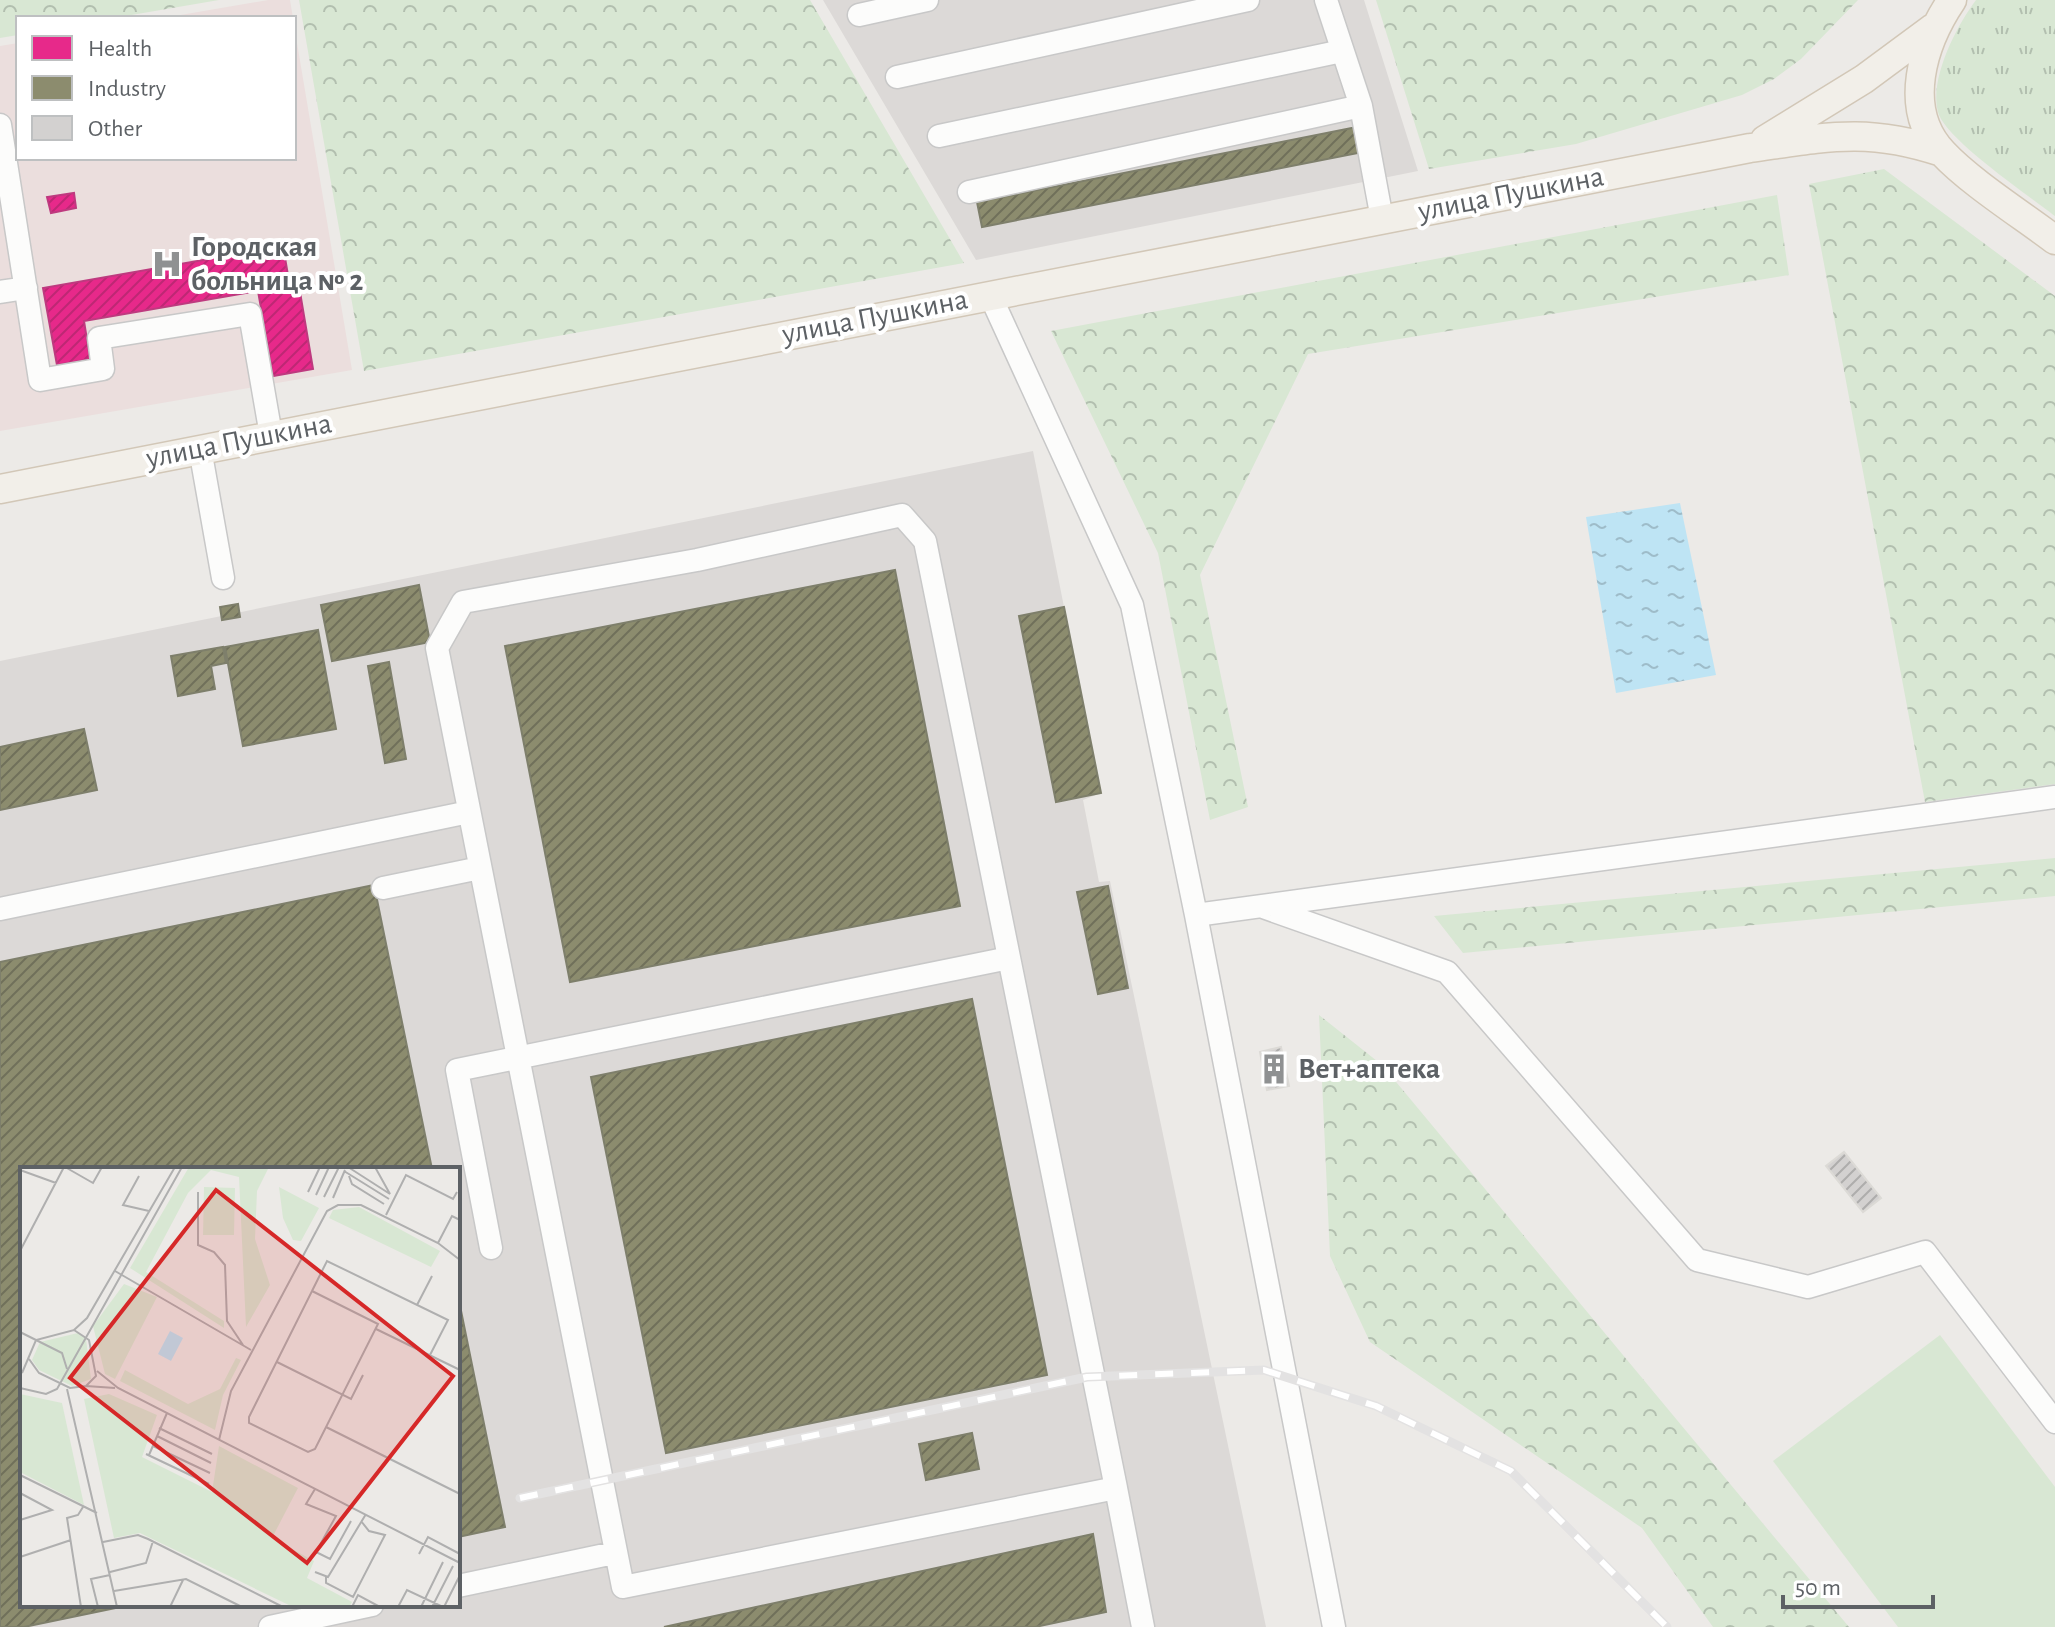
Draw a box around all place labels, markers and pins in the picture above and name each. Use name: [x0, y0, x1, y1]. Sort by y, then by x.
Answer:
place label: Городская больница № 2: [191, 232, 363, 296]
hospital icon: Городская больница № 2: [150, 247, 184, 281]
building icon: Вет+аптека: [1257, 1052, 1291, 1086]
place label: Вет+аптека: [1298, 1054, 1440, 1084]

